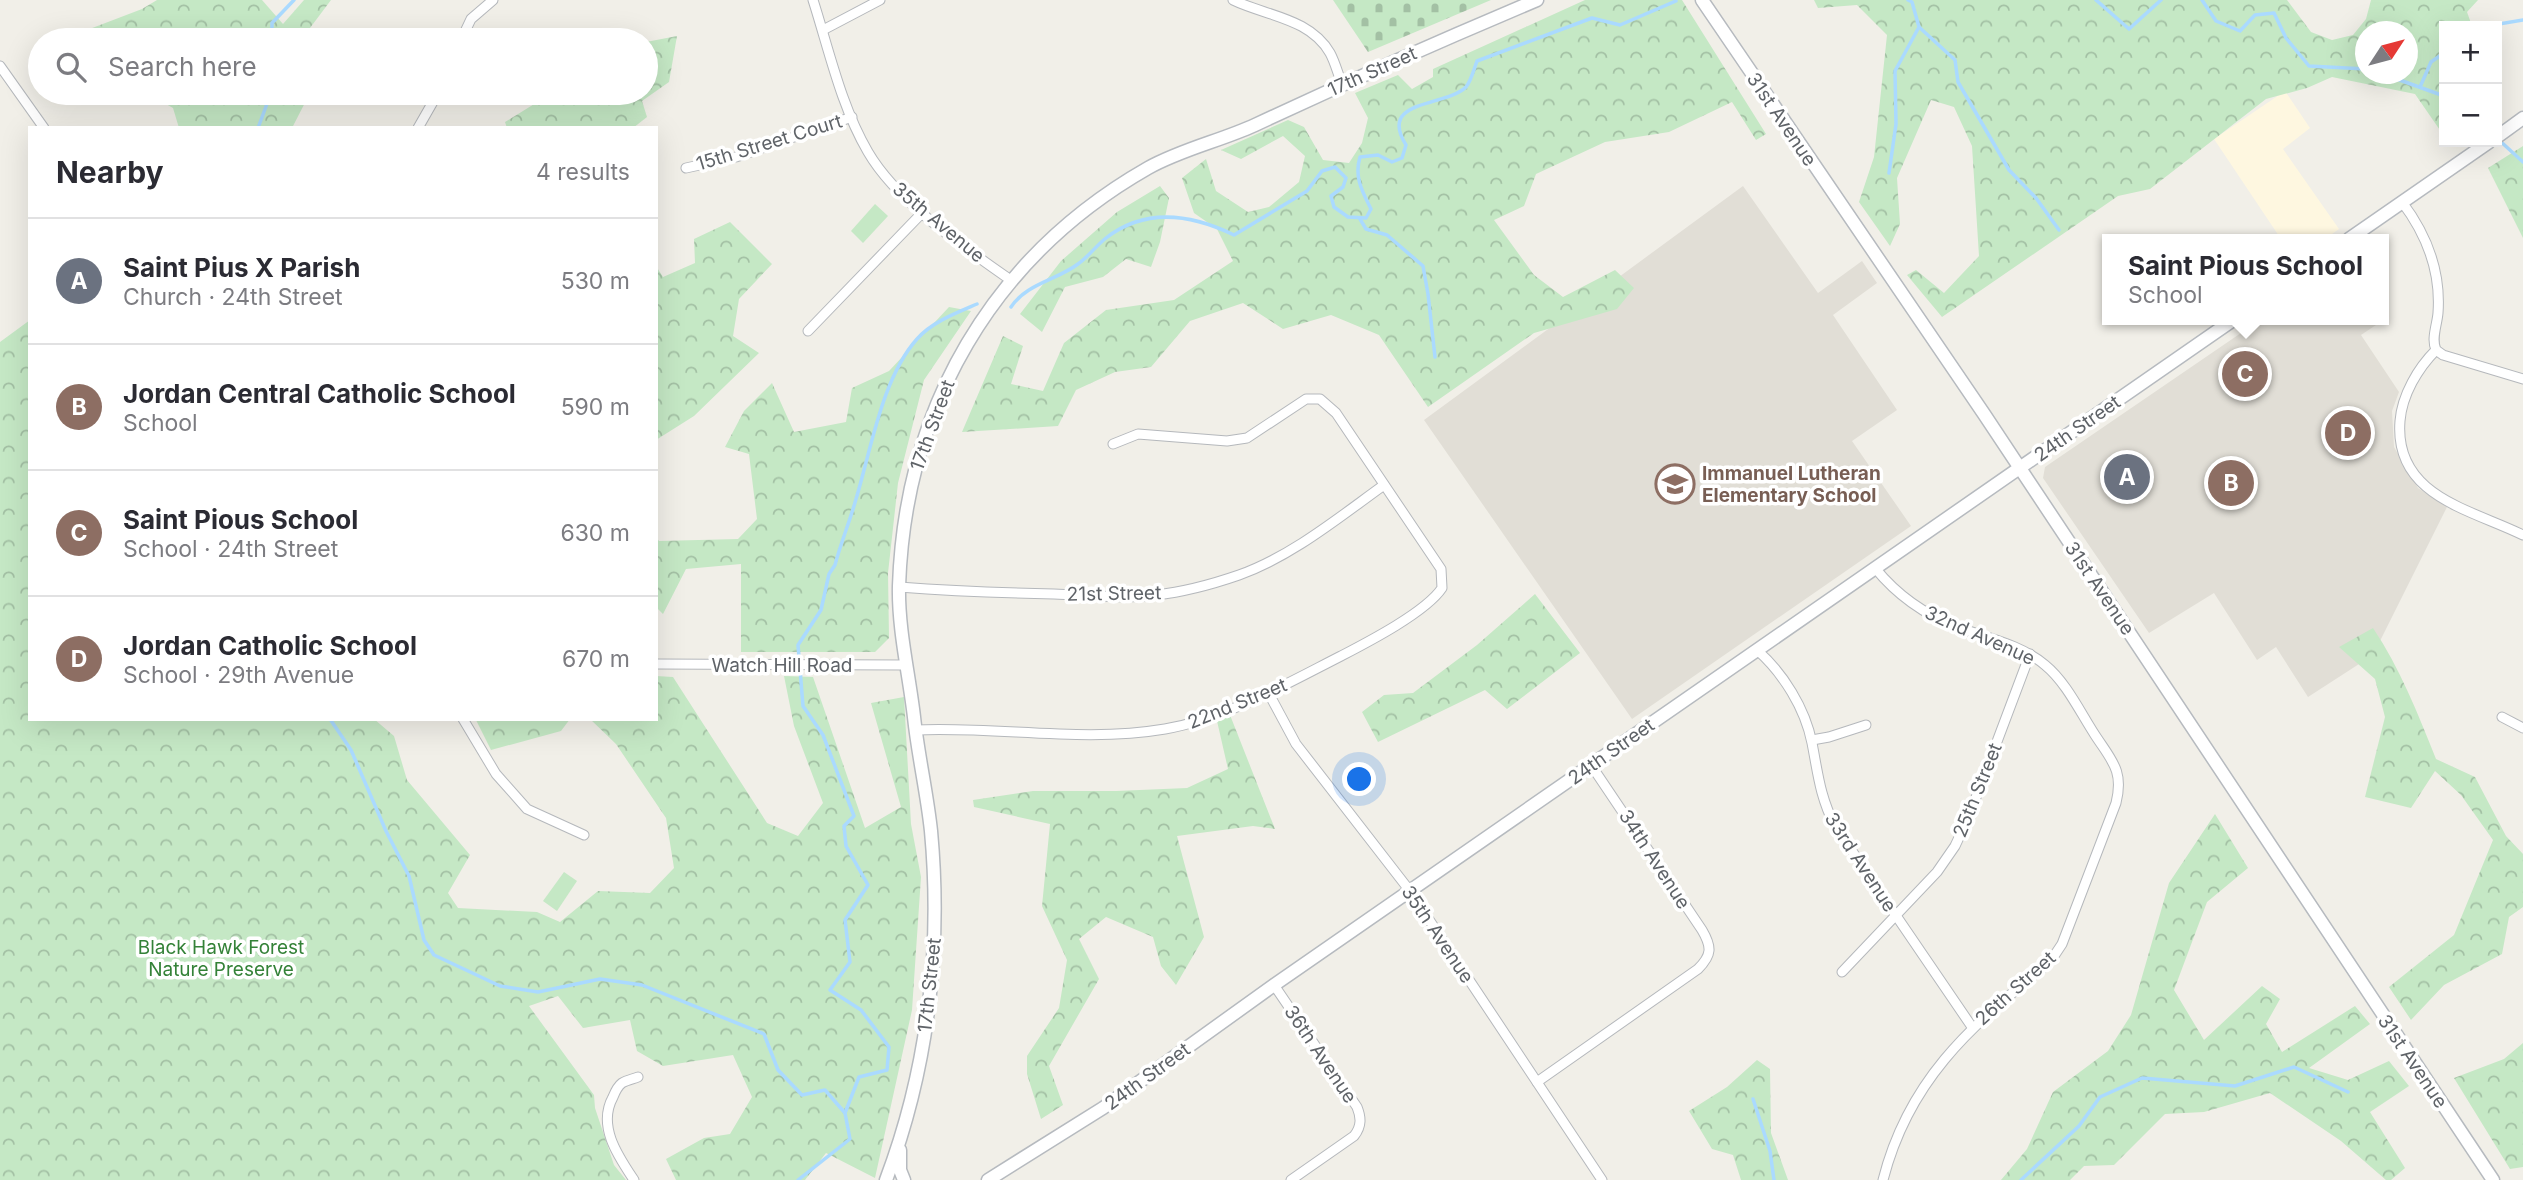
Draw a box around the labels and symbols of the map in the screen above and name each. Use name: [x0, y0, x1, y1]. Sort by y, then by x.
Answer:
north arrow: [2355, 21, 2418, 84]
street label: 17th Street: [1324, 42, 1420, 101]
street label: 31st Avenue: [1742, 68, 1821, 170]
street label: 15th Street Court: [693, 109, 845, 176]
street label: 35th Avenue: [888, 177, 989, 267]
pin: C: [2222, 348, 2268, 400]
street label: 17th Street: [905, 377, 960, 474]
street label: 24th Street: [2030, 390, 2125, 467]
pin: D: [2325, 407, 2371, 459]
pin: A: [2104, 451, 2150, 503]
pin: B: [2208, 457, 2254, 509]
place label: Immanuel Lutheran Elementary School: [1702, 462, 1881, 507]
school or university icon: Immanuel Lutheran Elementary School: [1654, 463, 1696, 505]
street label: 31st Avenue: [2060, 537, 2139, 639]
street label: 21st Street: [1067, 581, 1161, 606]
street label: 32nd Avenue: [1921, 601, 2039, 670]
street label: Watch Hill Road: [712, 654, 853, 677]
street label: 22nd Street: [1184, 673, 1290, 734]
street label: 24th Street: [1564, 713, 1659, 790]
street label: 25th Street: [1948, 740, 2007, 841]
your location: [1342, 762, 1376, 796]
street label: 34th Avenue: [1614, 805, 1695, 913]
street label: 33rd Avenue: [1820, 808, 1901, 916]
street label: 35th Avenue: [1397, 881, 1479, 987]
park label: Black Hawk Forest Nature Preserve: [138, 936, 304, 981]
street label: 17th Street: [913, 937, 946, 1033]
street label: 26th Street: [1971, 946, 2060, 1030]
street label: 36th Avenue: [1279, 1001, 1362, 1108]
street label: 31st Avenue: [2373, 1010, 2452, 1112]
street label: 24th Street: [1100, 1038, 1194, 1115]

